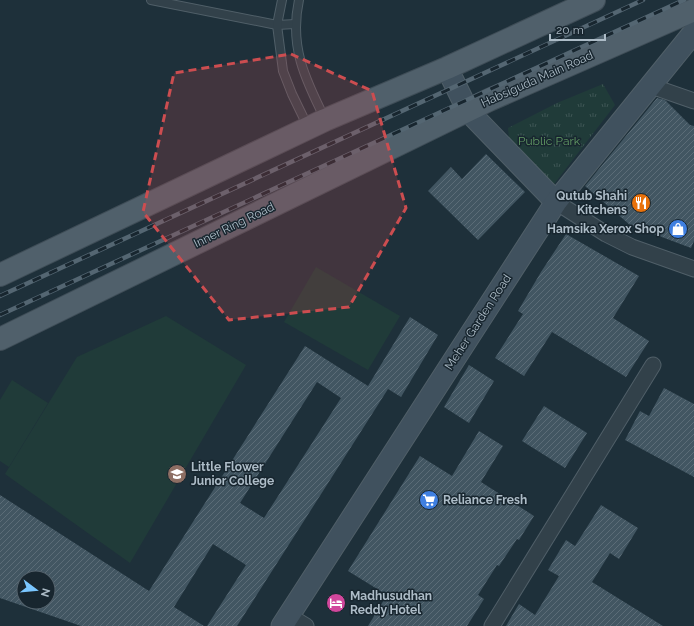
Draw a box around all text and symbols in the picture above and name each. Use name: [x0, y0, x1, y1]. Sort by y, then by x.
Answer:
scale bar: [550, 16, 605, 42]
text: 20 m: [556, 23, 584, 37]
street label: Habsiguda Main Road: [479, 48, 595, 110]
park label: Public Park: [518, 134, 581, 148]
place label: Qutub Shahi Kitchens: [556, 189, 627, 217]
restaurant icon: Qutub Shahi Kitchens: [630, 192, 652, 214]
street label: Inner Ring Road: [192, 199, 276, 251]
shop icon: Hamsika Xerox Shop: [667, 218, 689, 240]
place label: Hamsika Xerox Shop: [547, 222, 664, 236]
street label: Meher Garden Road: [442, 272, 514, 372]
place label: Little Flower Junior College: [191, 460, 274, 488]
school or university icon: Little Flower Junior College: [166, 463, 188, 485]
supermarket icon: Reliance Fresh: [418, 489, 440, 511]
place label: Reliance Fresh: [443, 493, 527, 507]
north arrow: [16, 570, 56, 610]
text: N: [38, 587, 53, 598]
place label: Madhusudhan Reddy Hotel: [350, 589, 432, 617]
hotel icon: Madhusudhan Reddy Hotel: [325, 592, 347, 614]

